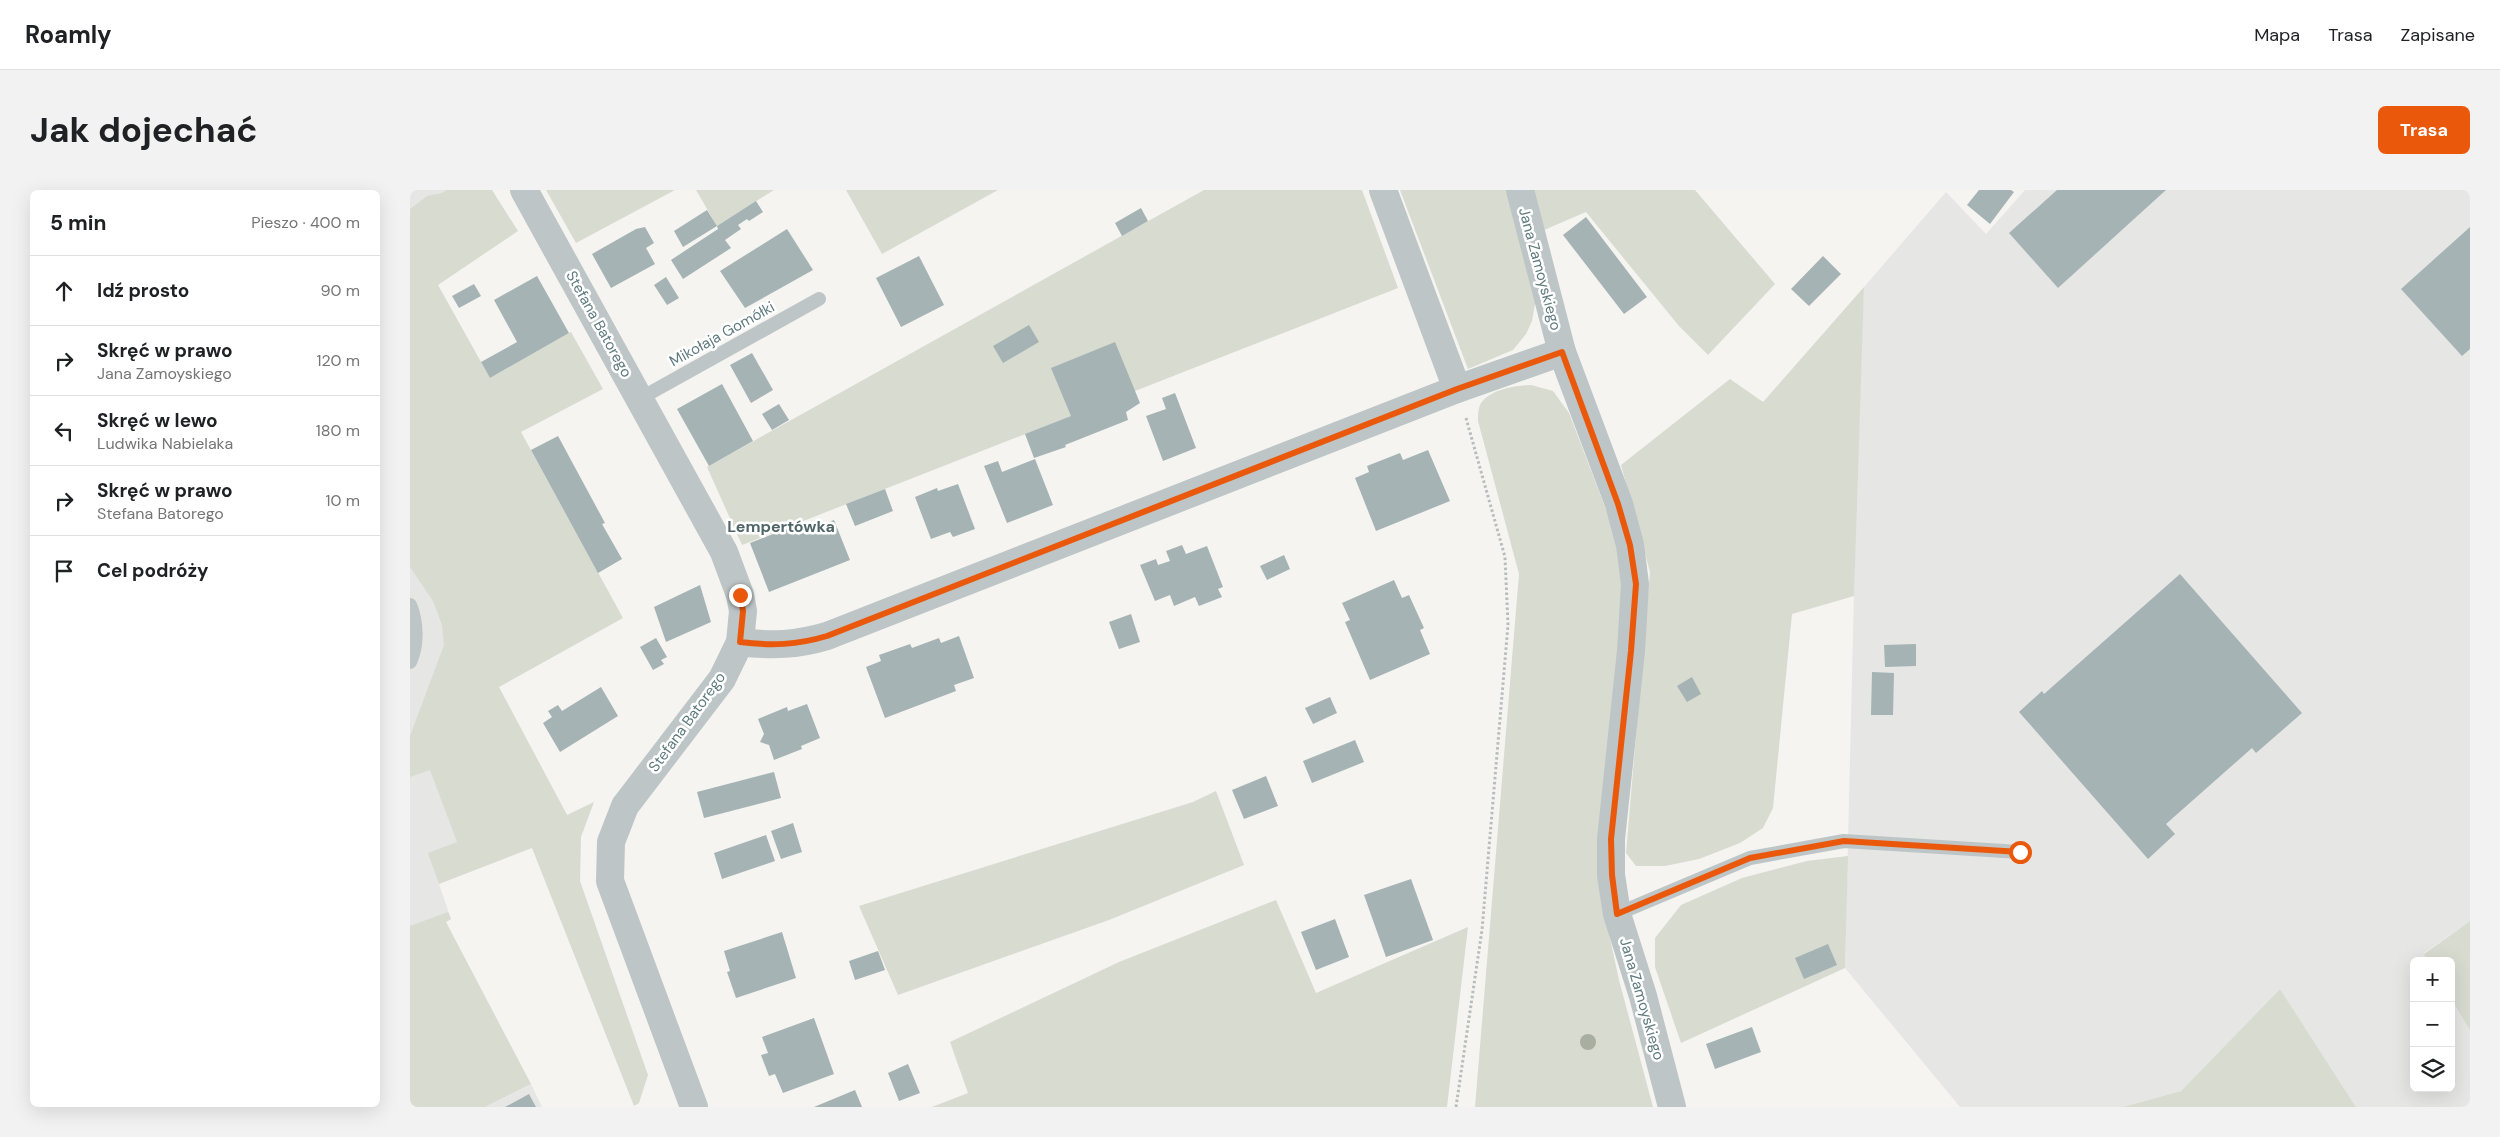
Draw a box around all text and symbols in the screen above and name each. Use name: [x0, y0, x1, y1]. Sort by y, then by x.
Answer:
text: Roamly: [25, 19, 112, 50]
text: Mapa: [2254, 23, 2300, 47]
text: Trasa: [2328, 23, 2372, 47]
text: Zapisane: [2400, 23, 2475, 47]
button: Trasa: [2378, 106, 2470, 154]
text: Jak dojechać: [30, 107, 257, 153]
street label: Jana Zamoyskiego: [1514, 205, 1566, 333]
text: 5 min: [50, 209, 106, 237]
text: Pieszo · 400 m: [251, 212, 360, 233]
street label: Stefana Batorego: [561, 267, 637, 381]
icon: ahead: [50, 277, 78, 305]
text: Idź prosto: [97, 278, 189, 303]
text: 90 m: [320, 280, 360, 301]
street label: Mikołaja Gomółki: [666, 297, 778, 371]
text: Skręć w prawo: [97, 338, 233, 363]
icon: right: [50, 347, 78, 375]
text: 120 m: [316, 350, 360, 371]
text: Jana Zamoyskiego: [97, 363, 232, 384]
text: Skręć w lewo: [97, 408, 218, 433]
icon: left: [50, 417, 78, 445]
text: 180 m: [316, 420, 360, 441]
text: Ludwika Nabielaka: [97, 433, 233, 454]
text: Skręć w prawo: [97, 478, 233, 503]
icon: right: [50, 487, 78, 515]
text: 10 m: [326, 490, 360, 511]
text: Stefana Batorego: [97, 503, 224, 524]
district label: Lempertówka: [727, 516, 835, 537]
icon: arrive: [50, 557, 78, 585]
text: Cel podróży: [97, 558, 208, 583]
route end: [729, 584, 752, 607]
street label: Stefana Batorego: [644, 668, 730, 776]
route start: [2009, 841, 2032, 864]
street label: Jana Zamoyskiego: [1615, 935, 1669, 1063]
map controls: [2410, 957, 2455, 1092]
button: +: [2410, 957, 2455, 1002]
button: −: [2410, 1002, 2455, 1047]
button: layers: [2410, 1047, 2455, 1092]

